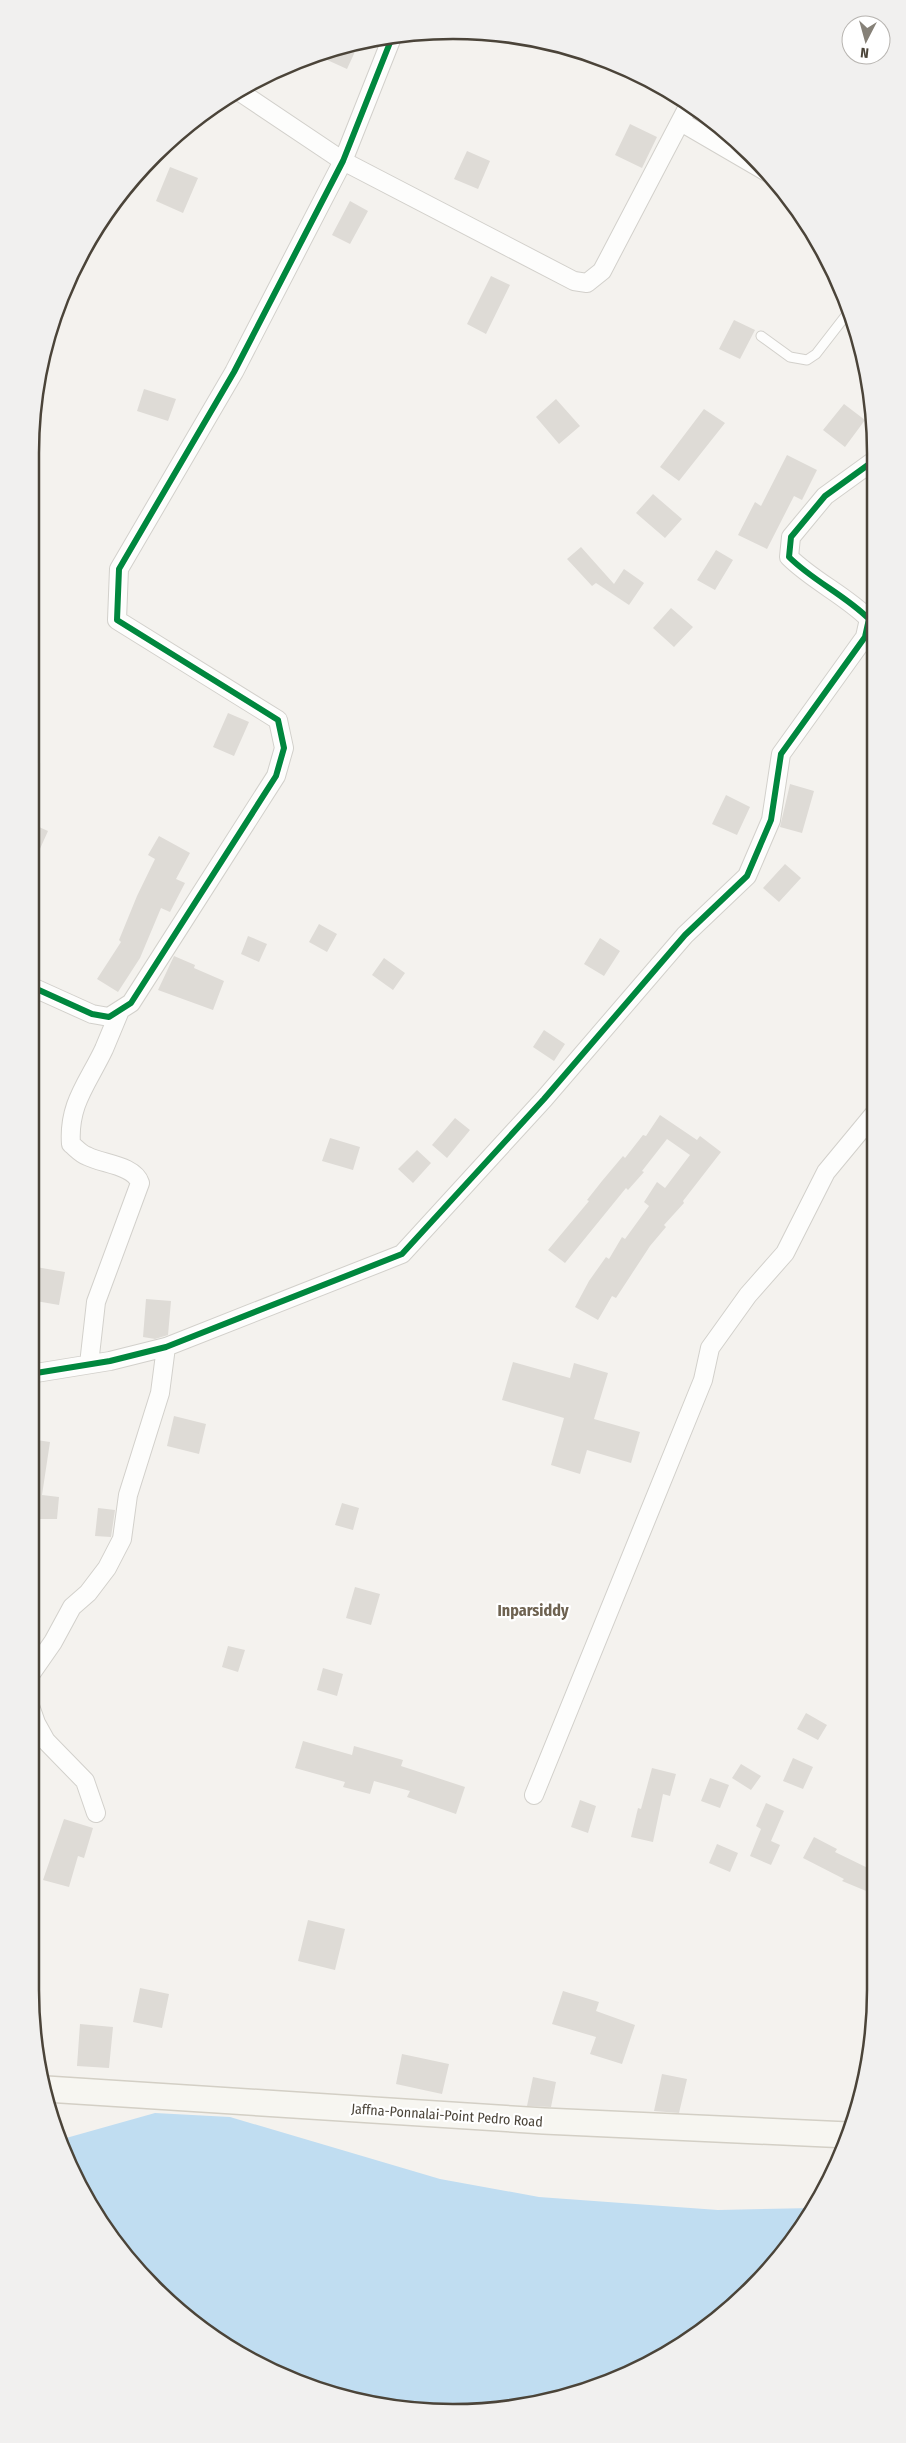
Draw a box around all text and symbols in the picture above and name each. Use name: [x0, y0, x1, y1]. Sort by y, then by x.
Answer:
north arrow: [841, 15, 891, 65]
text: N: [860, 44, 870, 61]
district label: Inparsiddy: [497, 1601, 569, 1620]
street label: Jaffna-Ponnalai-Point Pedro Road: [351, 2100, 543, 2131]

